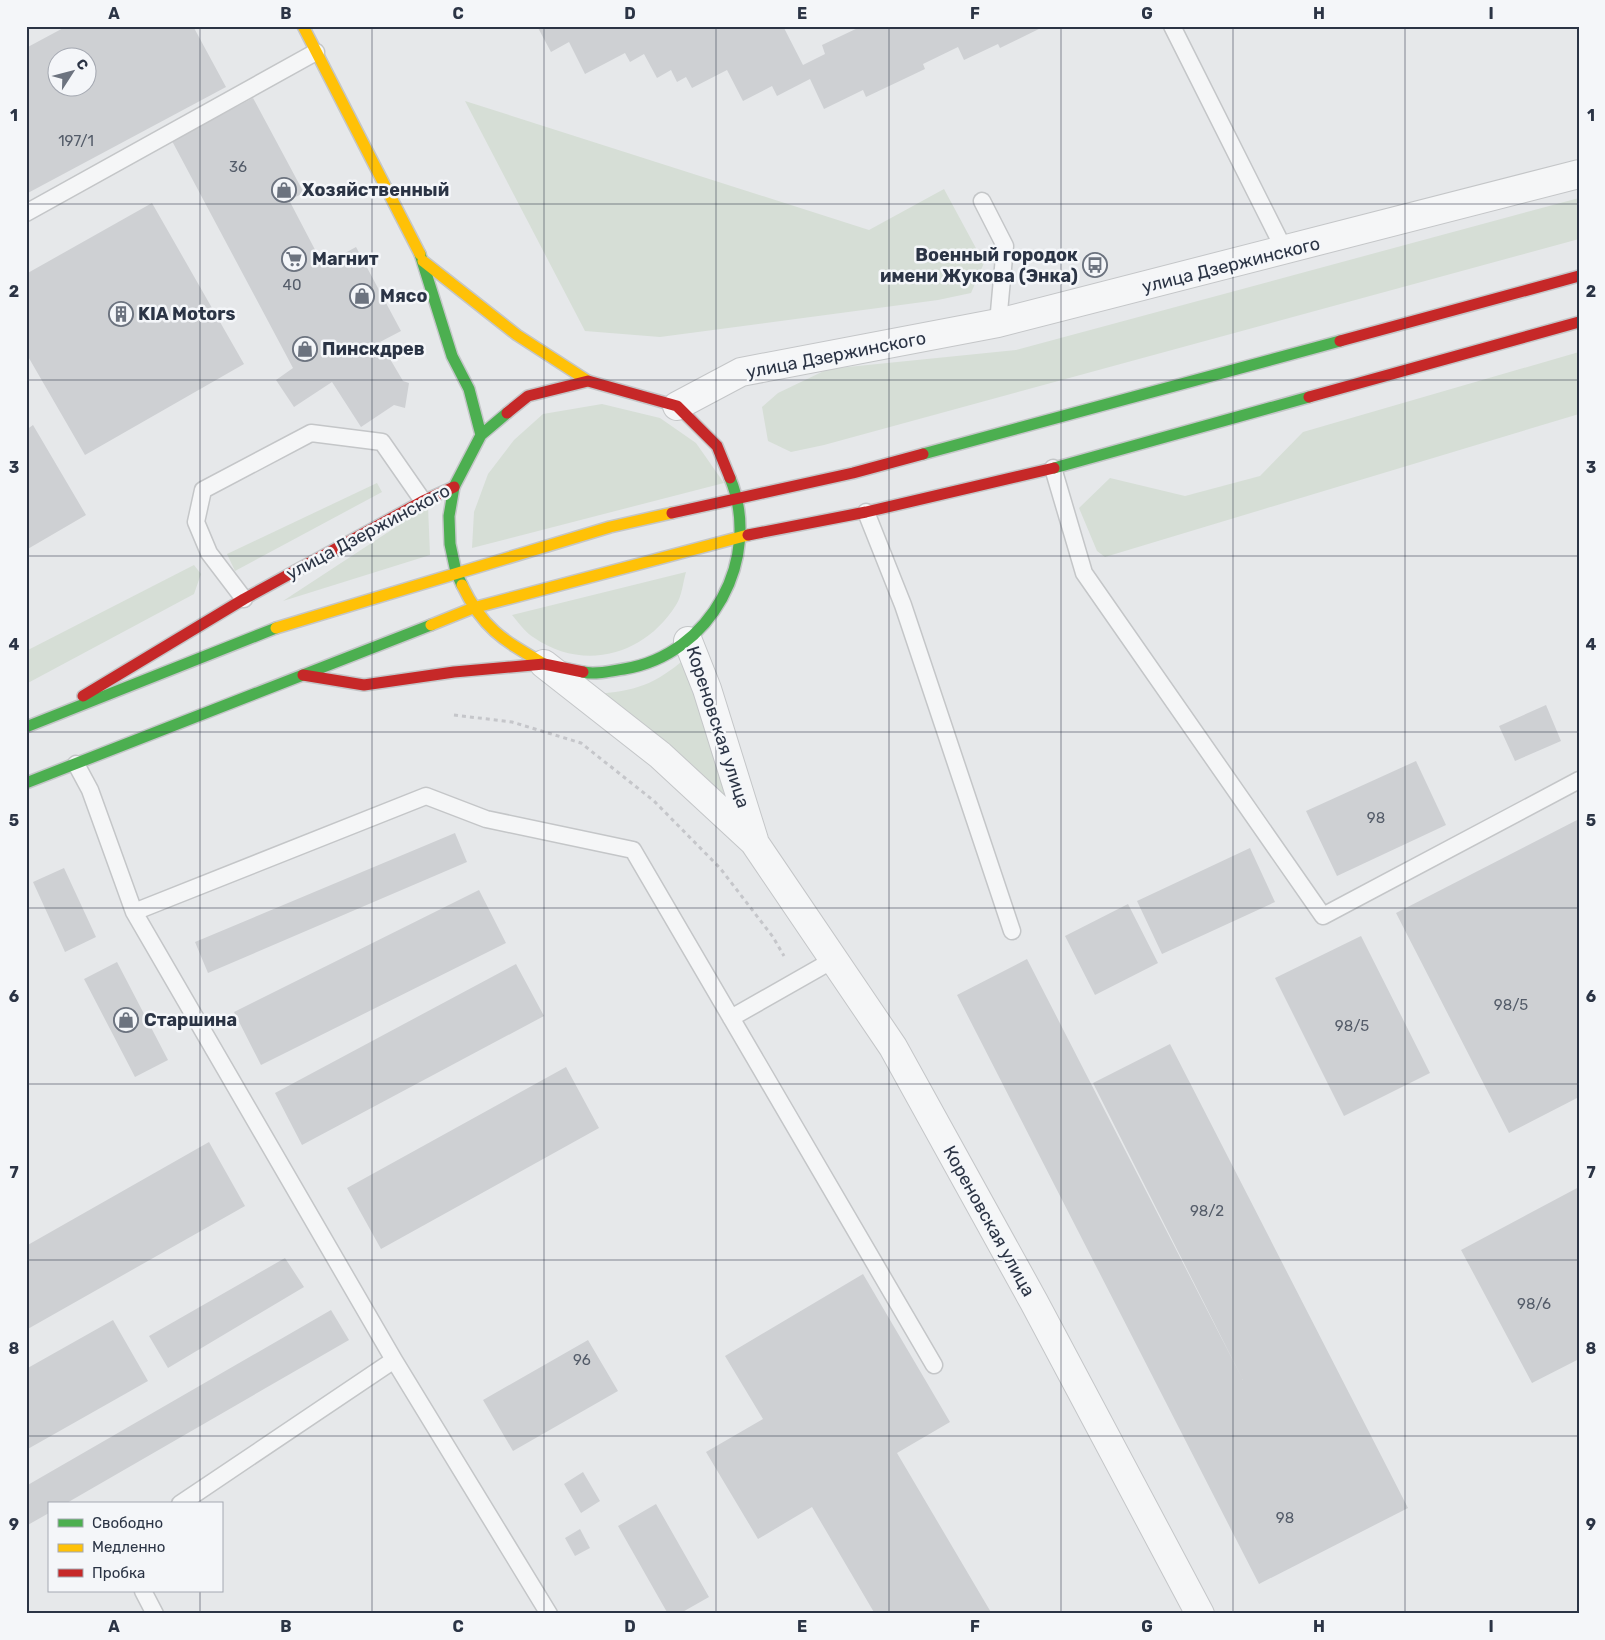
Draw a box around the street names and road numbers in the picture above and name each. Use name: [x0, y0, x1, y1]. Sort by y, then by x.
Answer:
street label: улица Дзержинского: [1140, 232, 1322, 298]
street label: улица Дзержинского: [744, 327, 928, 383]
street label: улица Дзержинского: [282, 479, 454, 585]
street label: Кореновская улица: [681, 643, 755, 811]
street label: Кореновская улица: [938, 1142, 1040, 1300]

